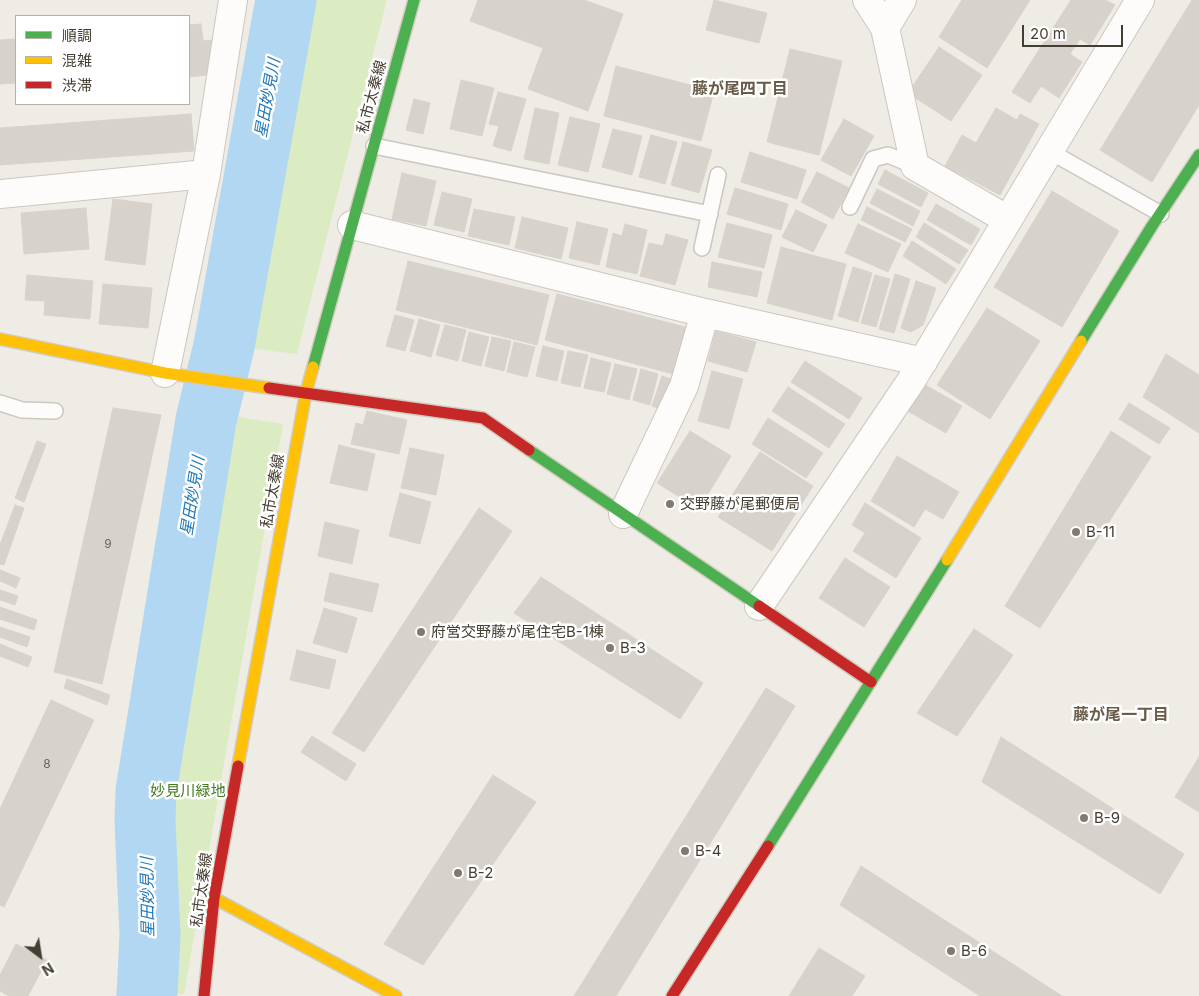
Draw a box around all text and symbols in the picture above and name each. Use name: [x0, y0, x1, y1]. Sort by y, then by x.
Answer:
legend: [15, 15, 190, 105]
scale bar: [1024, 15, 1125, 47]
text: 20 m: [1030, 24, 1066, 43]
text: 順調: [62, 26, 92, 45]
text: 混雑: [62, 51, 92, 70]
water label: 星田妙見川: [252, 57, 284, 139]
street label: 私市太秦線: [354, 58, 390, 136]
text: 渋滞: [62, 76, 92, 95]
district label: 藤が尾四丁目: [692, 79, 788, 99]
street label: 私市太秦線: [258, 453, 288, 529]
water label: 星田妙見川: [177, 455, 209, 537]
place label: 交野藤が尾郵便局: [680, 495, 800, 513]
marker: 交野藤が尾郵便局: [664, 498, 676, 510]
place label: B-11: [1086, 523, 1115, 541]
marker: B-11: [1070, 526, 1082, 538]
house number: 9: [104, 537, 112, 551]
place label: 府営交野藤が尾住宅B-1棟: [431, 623, 604, 641]
marker: 府営交野藤が尾住宅B-1棟: [415, 626, 427, 638]
place label: B-3: [620, 639, 646, 657]
marker: B-3: [604, 642, 616, 654]
district label: 藤が尾一丁目: [1073, 705, 1169, 725]
house number: 8: [43, 757, 51, 771]
park label: 妙見川緑地: [151, 782, 225, 800]
place label: B-9: [1094, 809, 1120, 827]
marker: B-9: [1078, 812, 1090, 824]
place label: B-4: [695, 842, 721, 860]
marker: B-4: [679, 845, 691, 857]
street label: 私市太秦線: [188, 852, 216, 928]
water label: 星田妙見川: [138, 857, 158, 937]
place label: B-2: [468, 864, 493, 882]
marker: B-2: [452, 867, 464, 879]
north arrow: [15, 931, 65, 981]
place label: B-6: [961, 942, 987, 960]
marker: B-6: [945, 945, 957, 957]
text: N: [39, 959, 57, 979]

